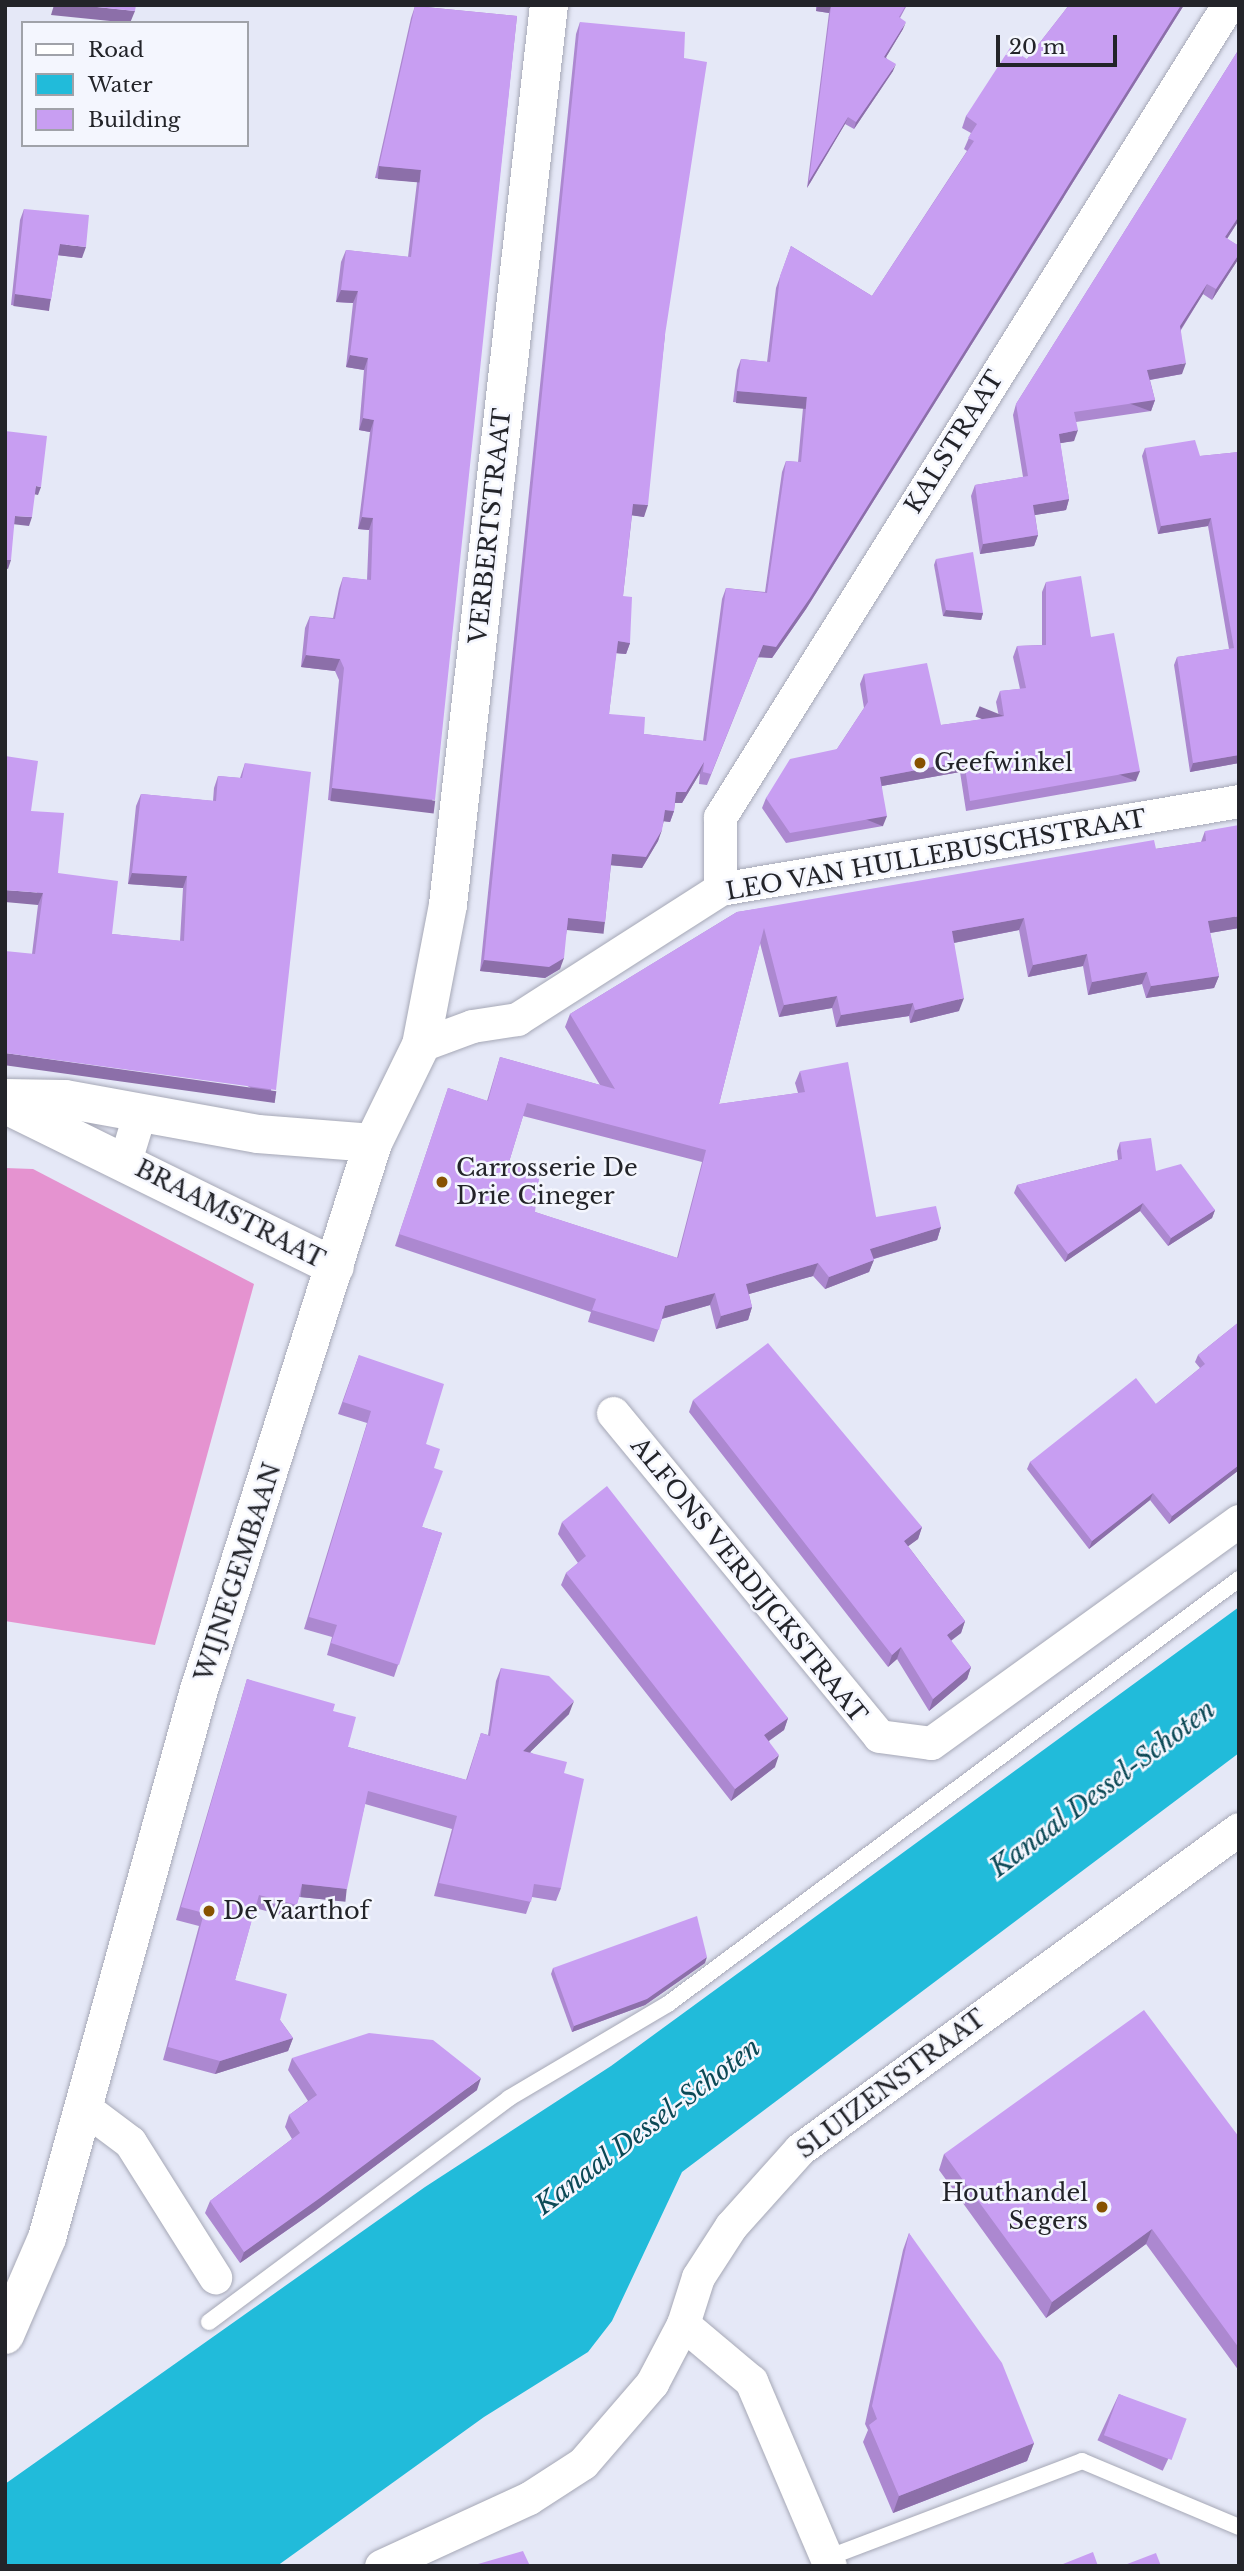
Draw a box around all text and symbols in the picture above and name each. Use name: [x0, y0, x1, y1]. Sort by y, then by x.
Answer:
legend: [21, 21, 248, 147]
scale bar: [999, 21, 1120, 65]
text: 20 m: [1009, 34, 1066, 60]
text: Road: [88, 37, 144, 63]
text: Water: [88, 72, 152, 98]
text: Building: [88, 107, 180, 133]
street label: KALSTRAAT: [899, 365, 1009, 519]
street label: VERBERTSTRAAT: [463, 407, 517, 645]
place label: Geefwinkel: [934, 749, 1073, 777]
marker: Geefwinkel: [912, 755, 928, 771]
street label: LEO VAN HULLEBUSCHSTRAAT: [723, 804, 1149, 906]
street label: BRAAMSTRAAT: [131, 1154, 329, 1274]
place label: Carrosserie De Drie Cineger: [456, 1154, 638, 1210]
marker: Carrosserie De Drie Cineger: [434, 1174, 450, 1190]
street label: ALFONS VERDIJCKSTRAAT: [625, 1431, 873, 1729]
street label: WIJNEGEMBAAN: [189, 1459, 287, 1685]
water label: Kanaal Dessel-Schoten: [984, 1694, 1222, 1884]
place label: De Vaarthof: [223, 1897, 371, 1925]
marker: De Vaarthof: [201, 1903, 217, 1919]
street label: SLUIZENSTRAAT: [791, 2004, 991, 2164]
water label: Kanaal Dessel-Schoten: [529, 2032, 767, 2222]
place label: Houthandel Segers: [942, 2179, 1088, 2235]
marker: Houthandel Segers: [1094, 2199, 1110, 2215]

